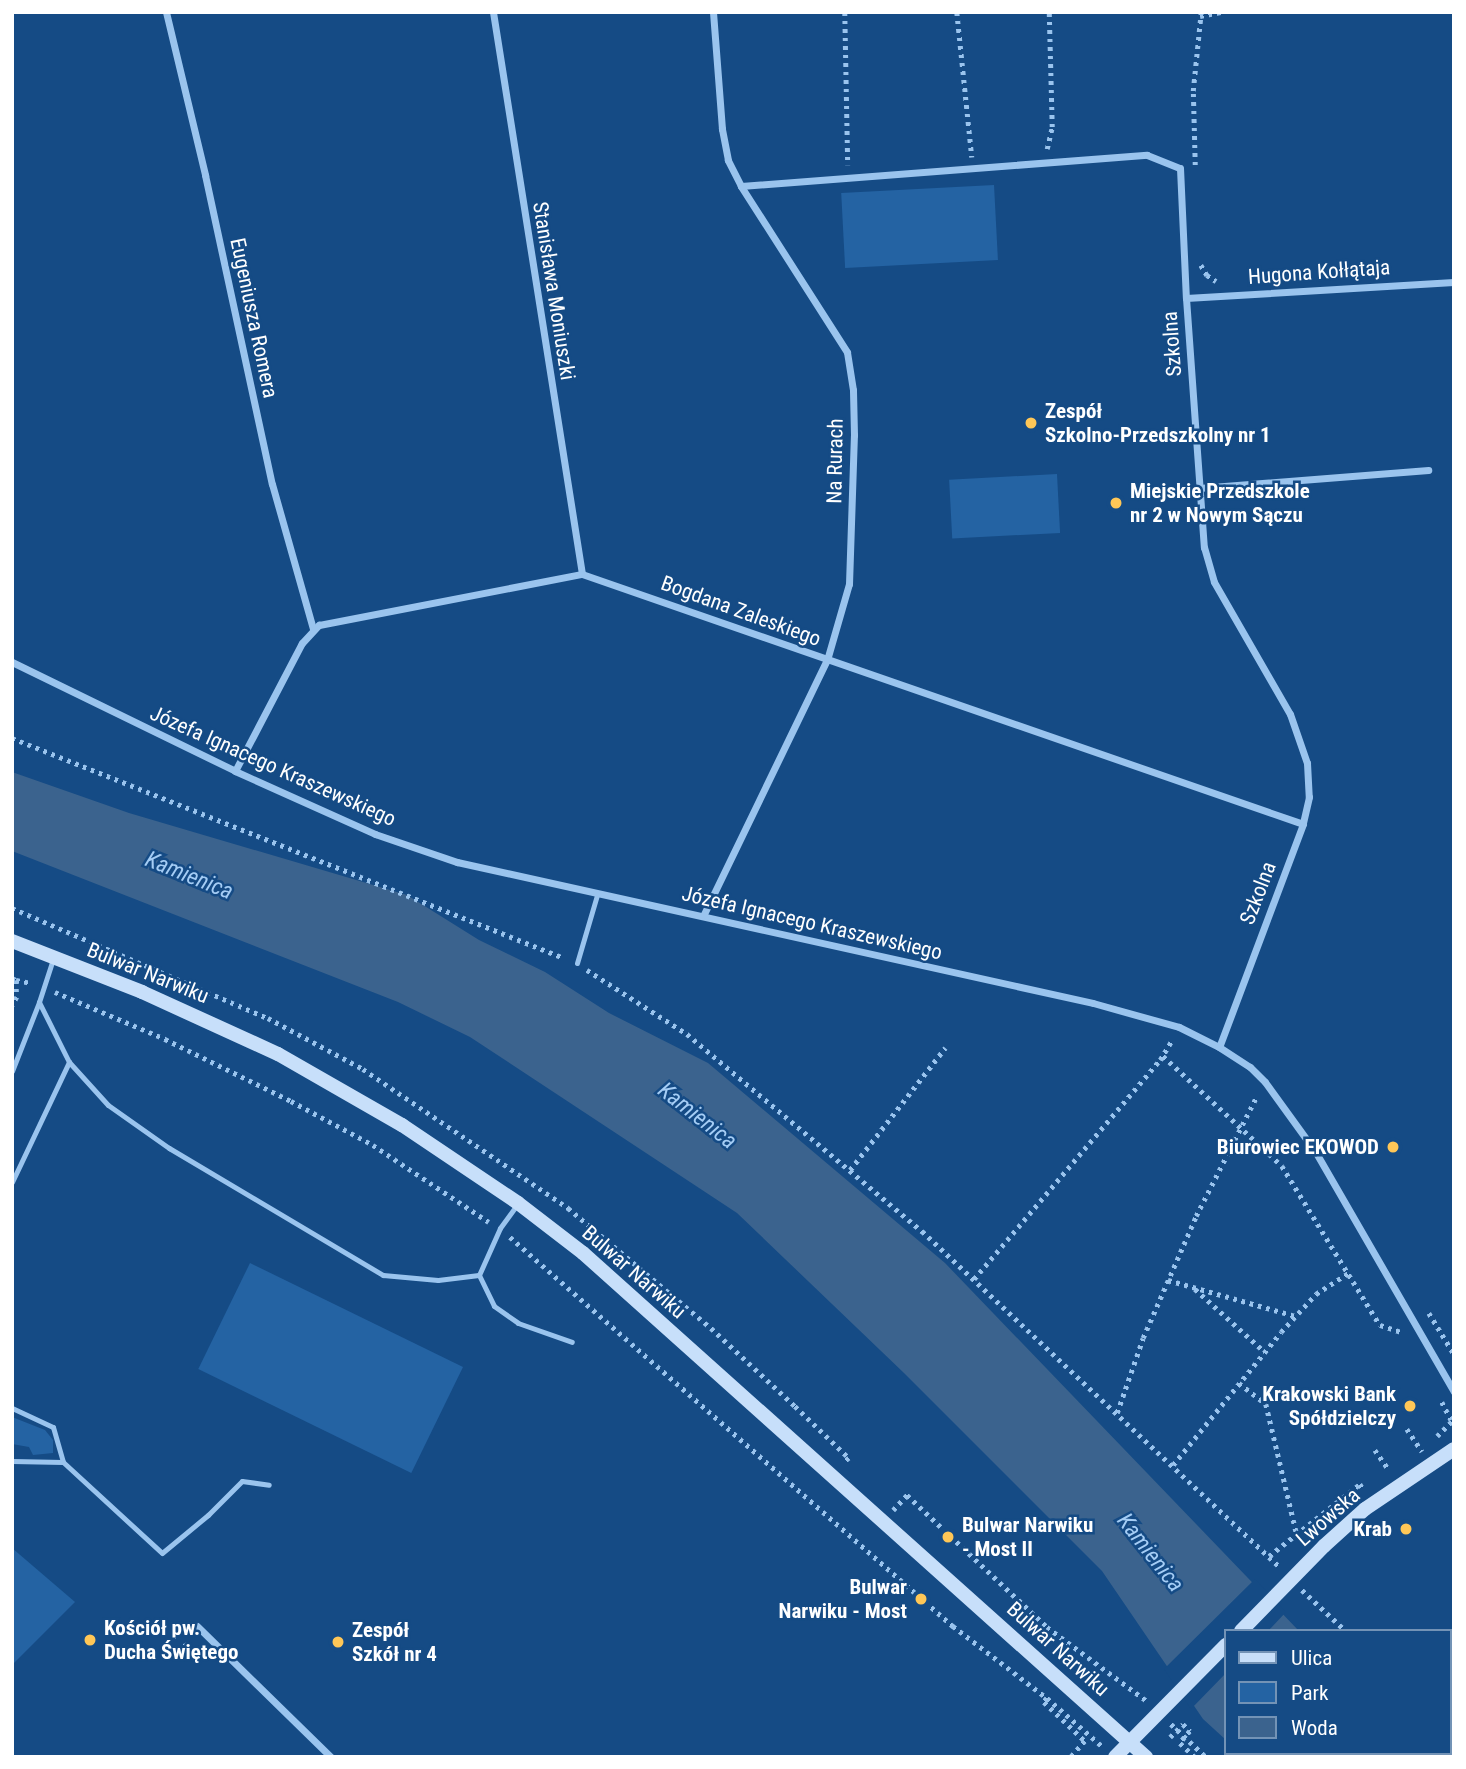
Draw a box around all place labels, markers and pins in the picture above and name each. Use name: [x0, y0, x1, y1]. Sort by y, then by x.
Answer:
place label: Zespół Szkolno-Przedszkolny nr 1: [1045, 398, 1271, 448]
marker: Zespół Szkolno-Przedszkolny nr 1: [1023, 415, 1039, 431]
place label: Miejskie Przedszkole nr 2 w Nowym Sączu: [1130, 478, 1310, 528]
marker: Miejskie Przedszkole nr 2 w Nowym Sączu: [1108, 495, 1124, 511]
place label: Biurowiec EKOWOD: [1217, 1134, 1379, 1160]
marker: Biurowiec EKOWOD: [1385, 1139, 1401, 1155]
place label: Krakowski Bank Spółdzielczy: [1262, 1381, 1396, 1431]
marker: Krakowski Bank Spółdzielczy: [1402, 1398, 1418, 1414]
place label: Bulwar Narwiku - Most II: [962, 1512, 1093, 1562]
place label: Krab: [1353, 1516, 1392, 1542]
marker: Krab: [1398, 1521, 1414, 1537]
marker: Bulwar Narwiku - Most II: [940, 1529, 956, 1545]
place label: Bulwar Narwiku - Most: [779, 1574, 907, 1624]
marker: Bulwar Narwiku - Most: [913, 1591, 929, 1607]
place label: Kościół pw. Ducha Świętego: [104, 1615, 238, 1665]
place label: Zespół Szkół nr 4: [352, 1617, 437, 1667]
marker: Kościół pw. Ducha Świętego: [82, 1632, 98, 1648]
marker: Zespół Szkół nr 4: [330, 1634, 346, 1650]

